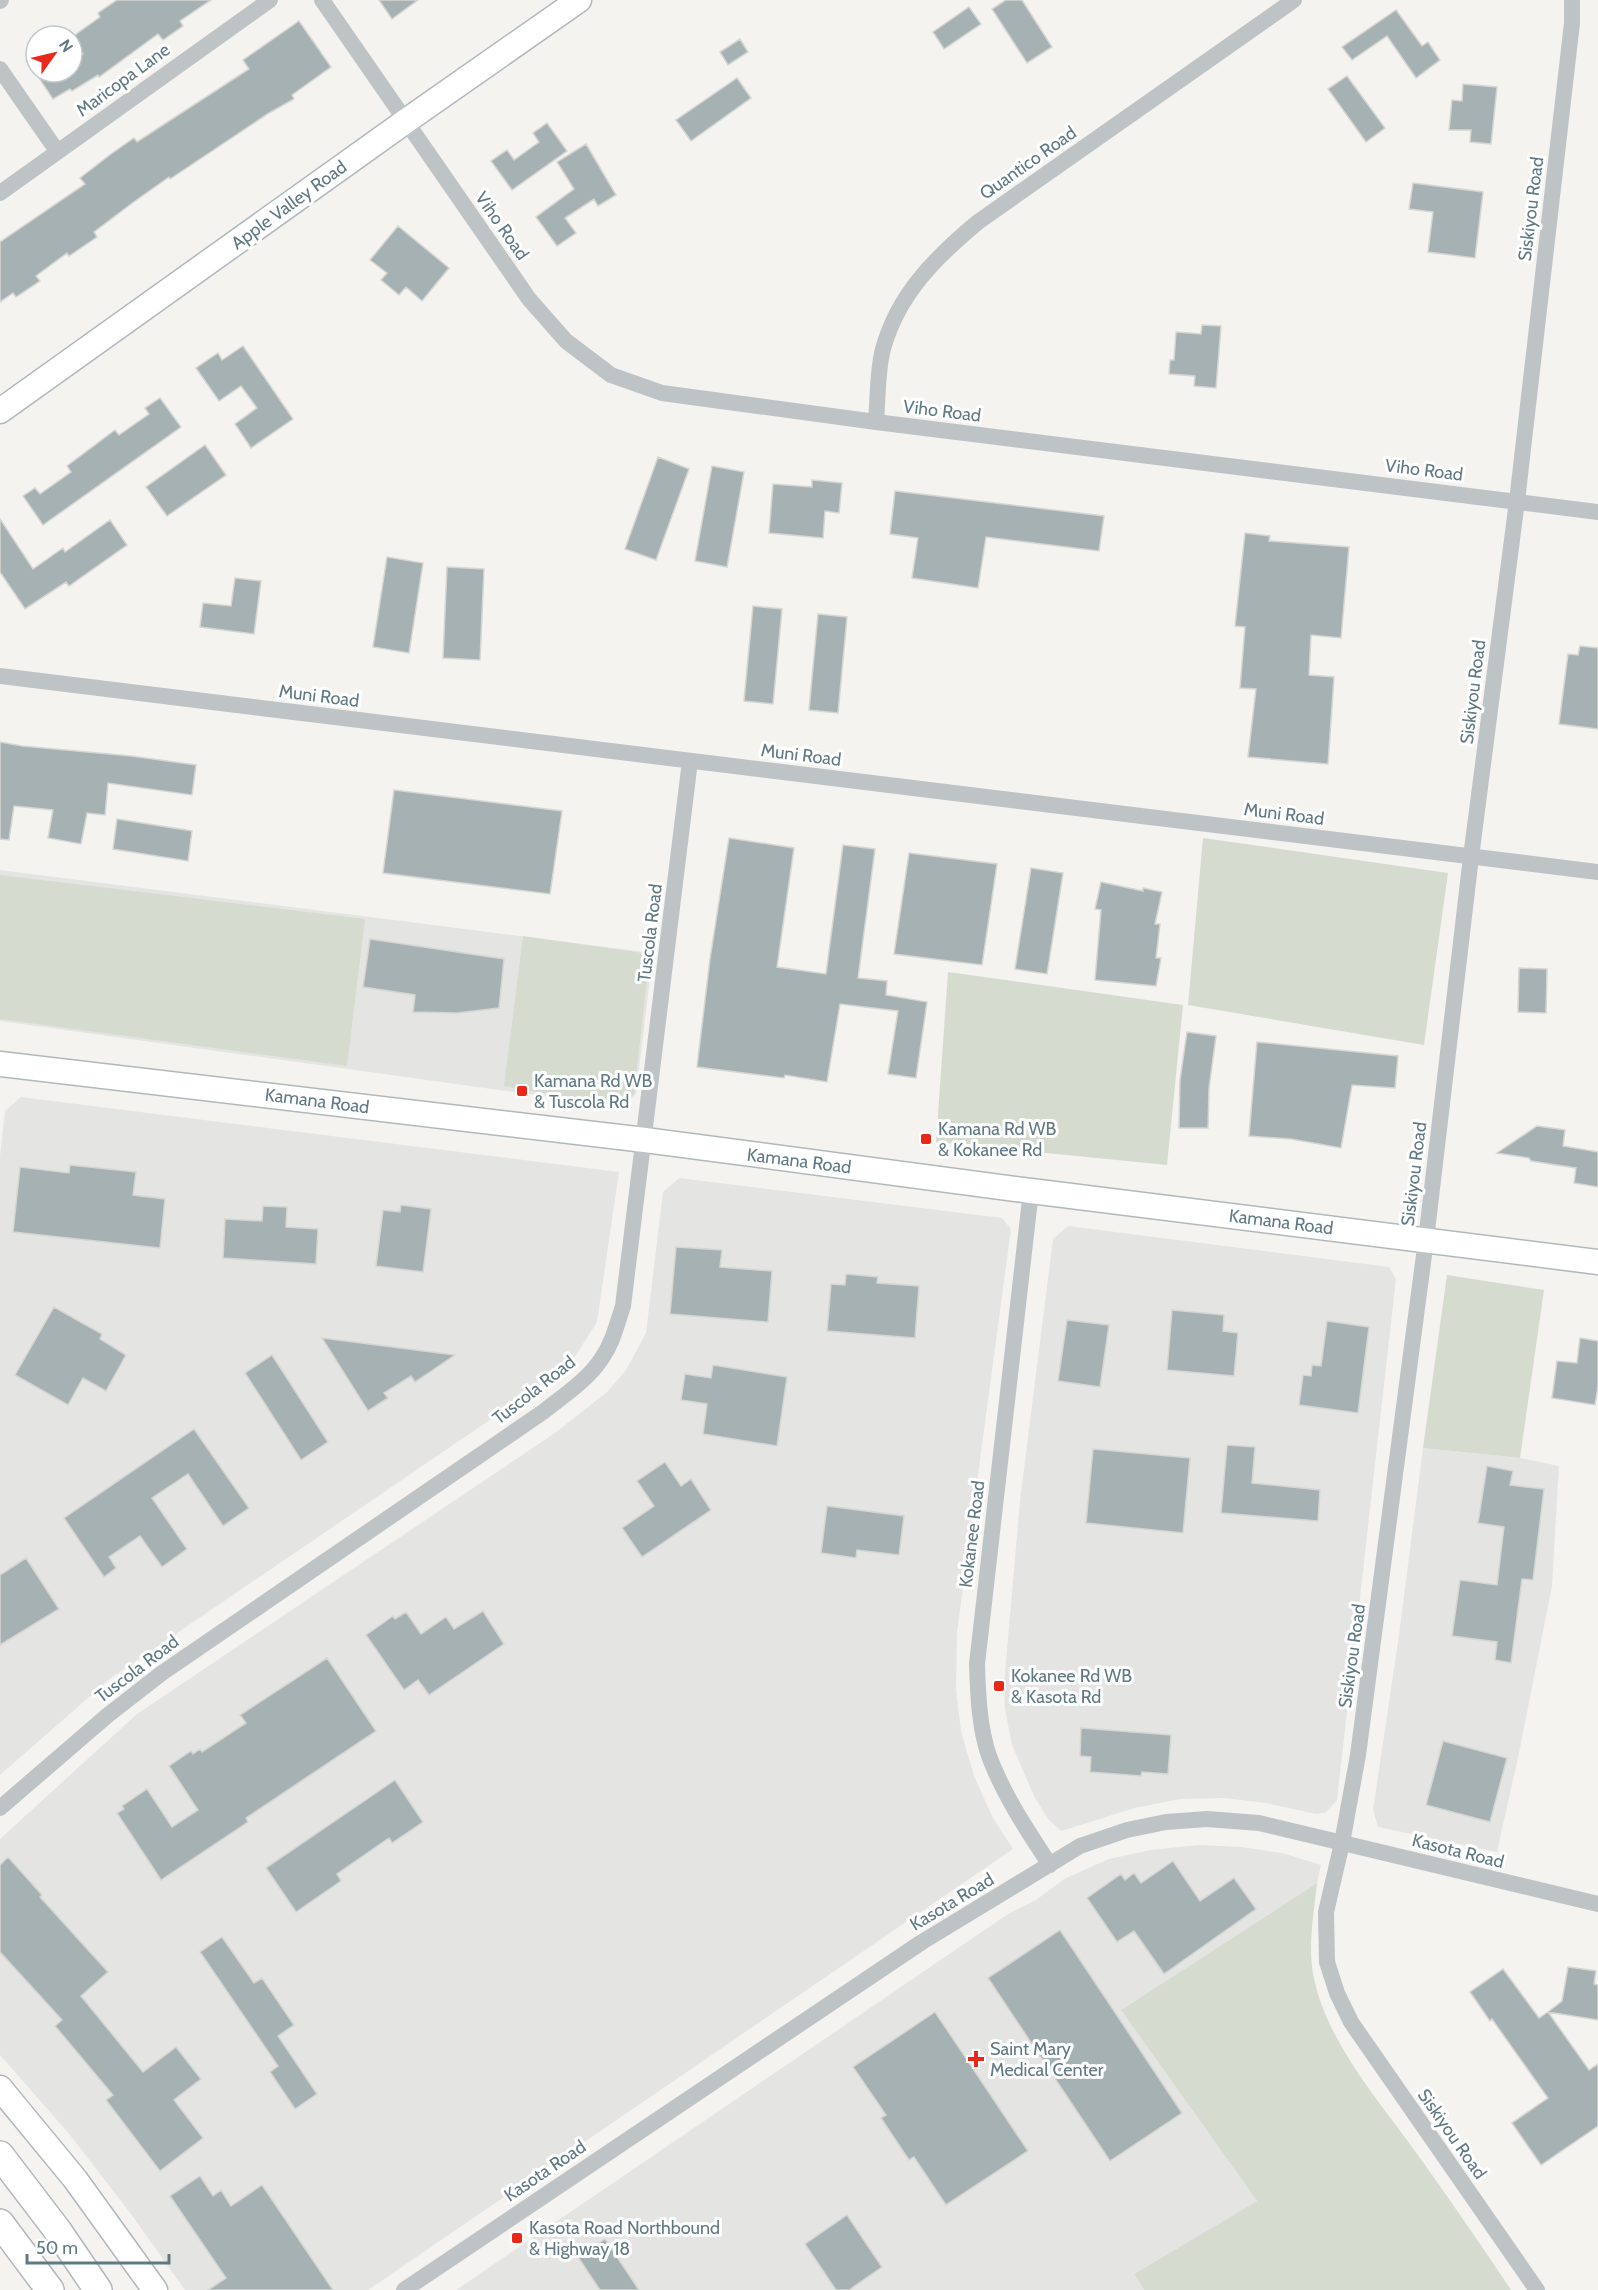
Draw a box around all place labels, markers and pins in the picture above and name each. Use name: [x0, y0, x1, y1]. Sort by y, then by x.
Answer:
place label: Kamana Rd WB & Tuscola Rd: [534, 1070, 653, 1113]
marker: Kamana Rd WB & Tuscola Rd: [515, 1084, 529, 1098]
place label: Kamana Rd WB & Kokanee Rd: [938, 1118, 1057, 1161]
marker: Kamana Rd WB & Kokanee Rd: [919, 1132, 933, 1146]
place label: Kokanee Rd WB & Kasota Rd: [1011, 1665, 1132, 1708]
marker: Kokanee Rd WB & Kasota Rd: [992, 1679, 1006, 1693]
place label: Saint Mary Medical Center: [990, 2038, 1104, 2081]
marker: Saint Mary Medical Center: [967, 2050, 985, 2068]
place label: Kasota Road Northbound & Highway 18: [529, 2217, 720, 2260]
marker: Kasota Road Northbound & Highway 18: [510, 2231, 524, 2245]

